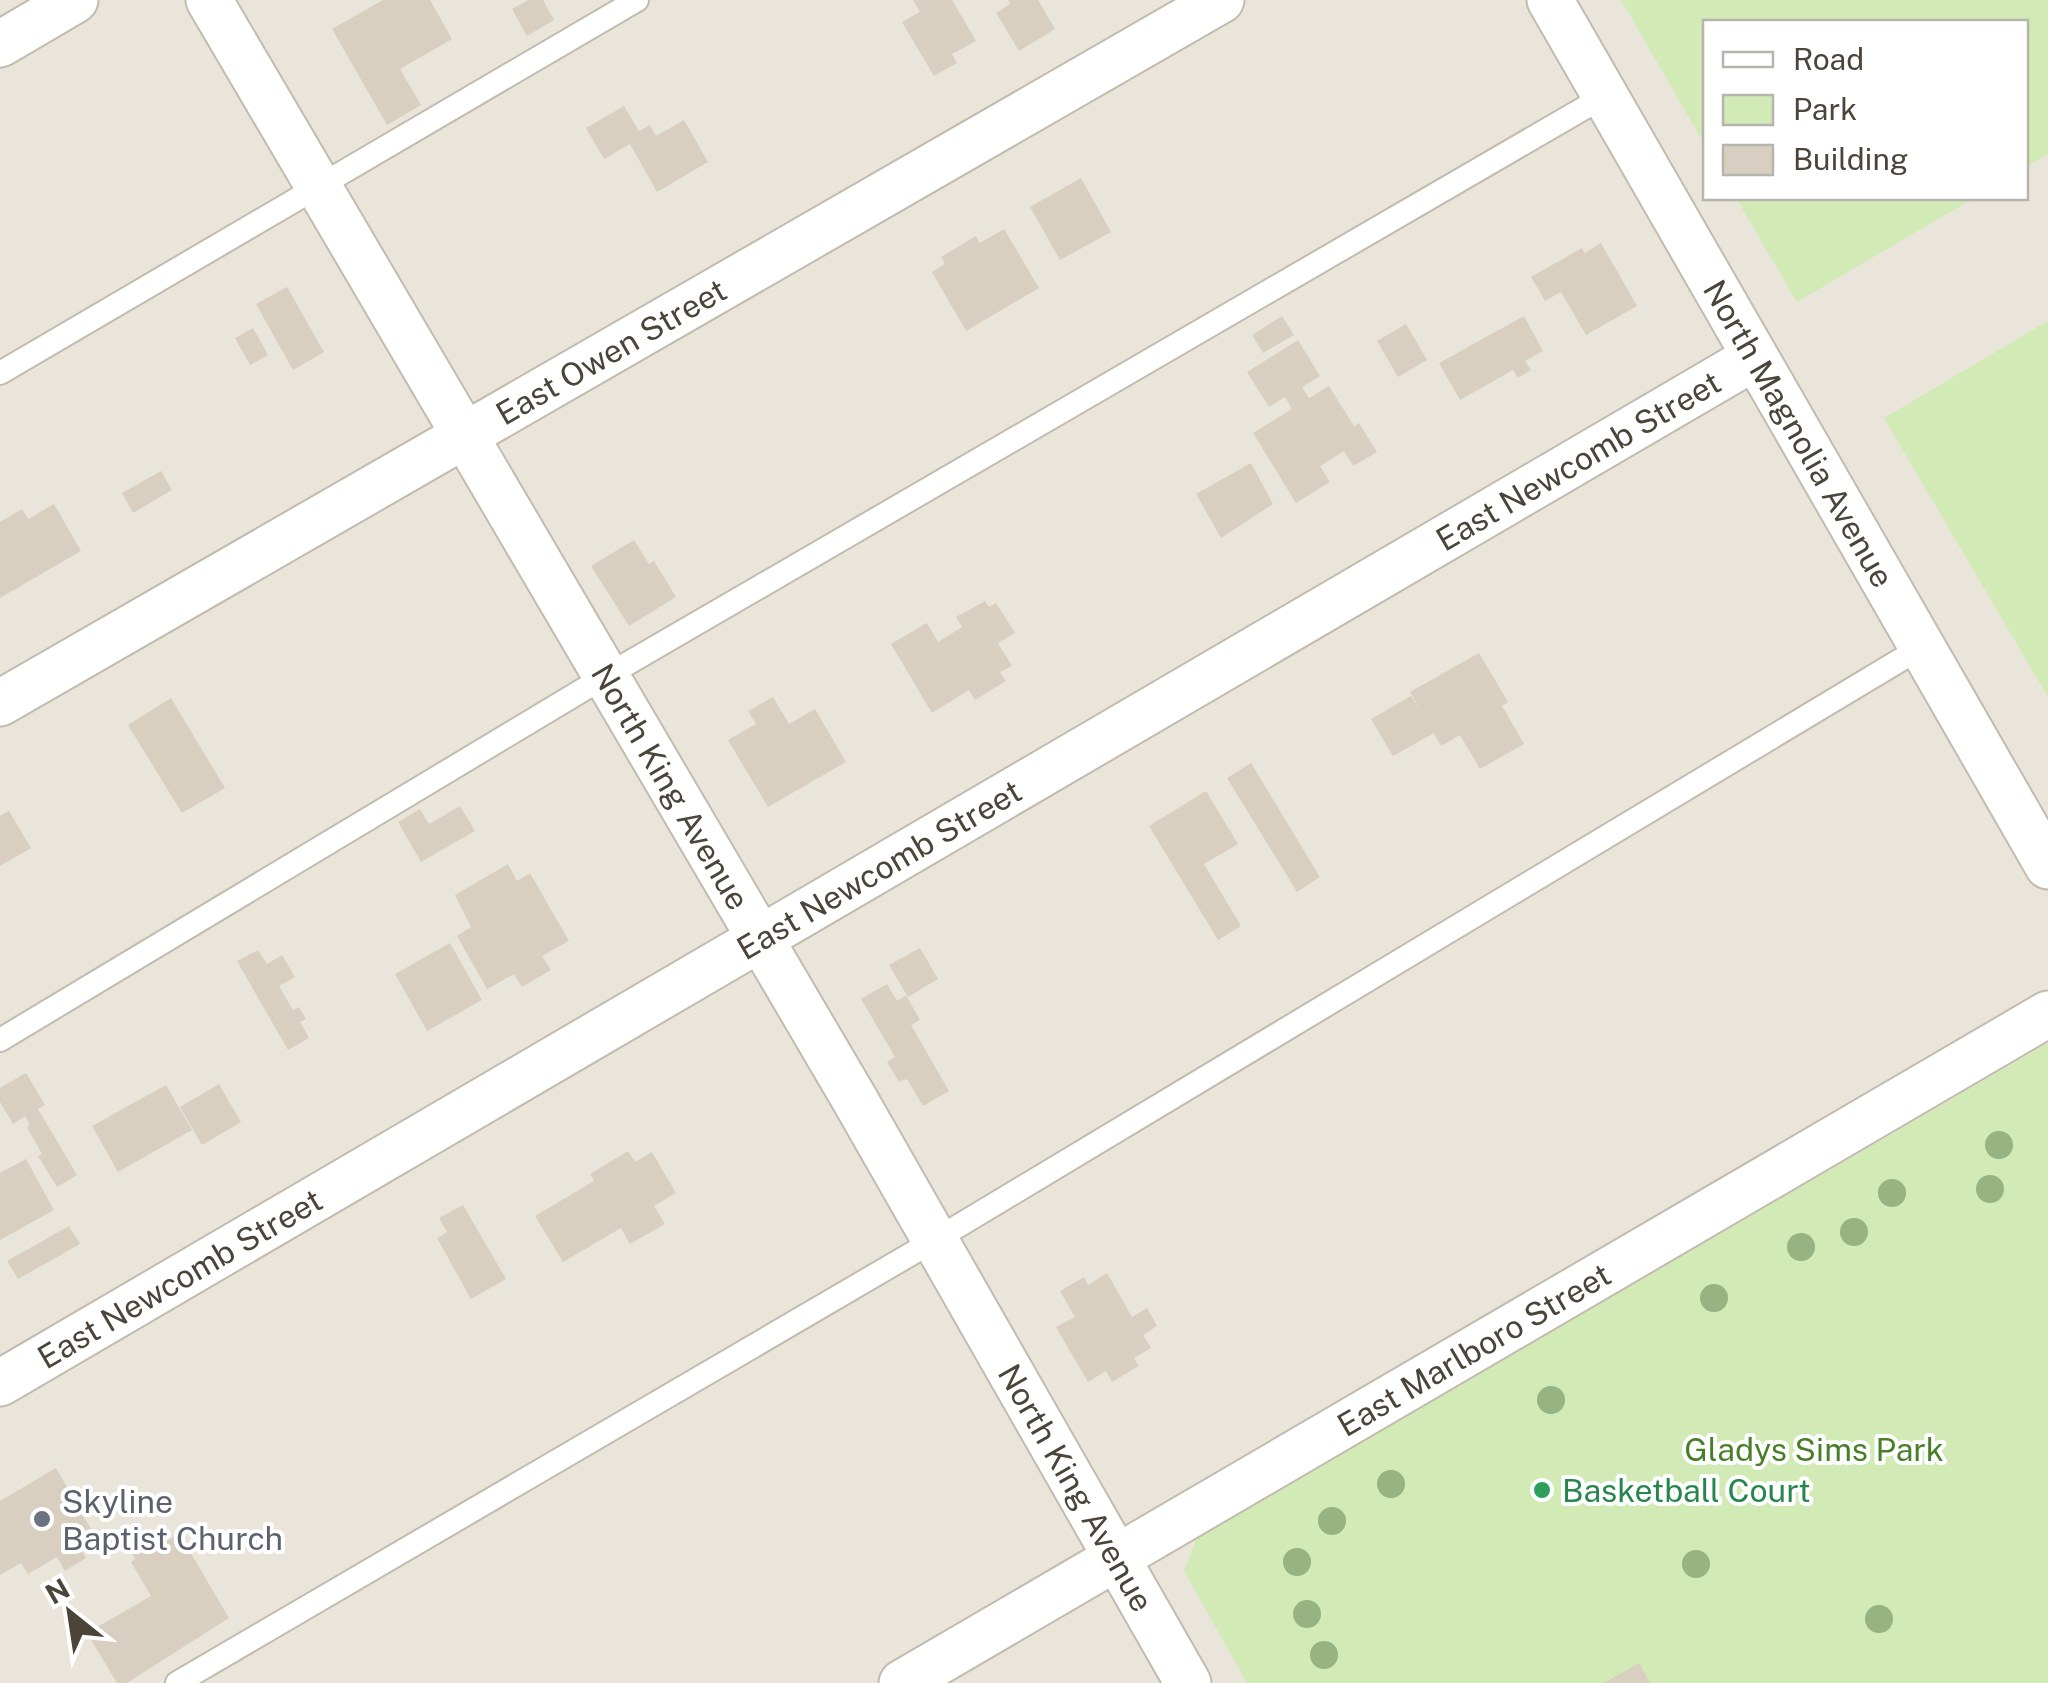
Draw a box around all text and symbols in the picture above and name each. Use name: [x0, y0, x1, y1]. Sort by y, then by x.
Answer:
legend: [1703, 20, 2028, 200]
text: Road: [1793, 41, 1864, 77]
text: Park: [1793, 91, 1857, 127]
text: Building: [1793, 141, 1908, 177]
street label: East Owen Street: [489, 271, 733, 432]
street label: North Magnolia Avenue: [1696, 273, 1902, 594]
street label: East Newcomb Street: [1429, 363, 1727, 558]
street label: North King Avenue: [584, 657, 757, 916]
street label: East Newcomb Street: [730, 772, 1028, 967]
street label: East Newcomb Street: [31, 1181, 328, 1376]
street label: East Marlboro Street: [1331, 1255, 1617, 1443]
street label: North King Avenue: [991, 1357, 1162, 1618]
park label: Gladys Sims Park: [1684, 1431, 1944, 1468]
place label: Basketball Court: [1562, 1472, 1811, 1509]
marker: Basketball Court: [1531, 1479, 1553, 1501]
place label: Skyline Baptist Church: [62, 1483, 283, 1557]
marker: Skyline Baptist Church: [31, 1508, 53, 1530]
north arrow: [20, 1563, 120, 1663]
text: N: [40, 1571, 75, 1611]

